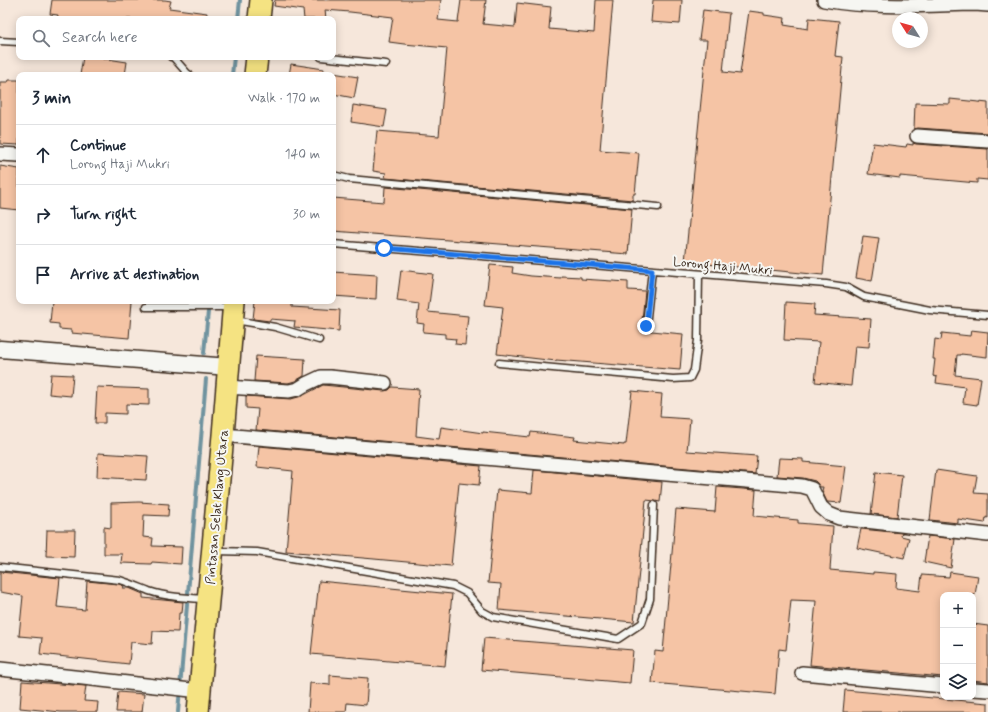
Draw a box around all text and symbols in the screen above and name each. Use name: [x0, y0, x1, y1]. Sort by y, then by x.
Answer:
north arrow: [892, 12, 928, 48]
search box: [16, 16, 336, 60]
icon: search: [30, 27, 52, 49]
text: Search here: [62, 28, 138, 48]
text: 3 min: [32, 87, 71, 109]
text: Walk · 170 m: [248, 90, 320, 107]
text: Continue: [70, 136, 126, 156]
icon: ahead: [32, 144, 54, 166]
text: 140 m: [285, 146, 320, 163]
text: Lorong Haji Mukri: [70, 156, 170, 173]
icon: right: [32, 204, 54, 226]
text: Turn right: [70, 205, 137, 225]
text: 30 m: [293, 206, 320, 223]
route start: [375, 239, 393, 257]
street label: Lorong Haji Mukri: [672, 254, 773, 281]
icon: arrive: [32, 264, 54, 286]
text: Arrive at destination: [70, 265, 199, 285]
route end: [637, 317, 655, 335]
street label: Pintasan Selat Klang Utara: [202, 429, 234, 585]
map controls: [940, 592, 976, 700]
button: +: [940, 592, 976, 628]
button: −: [940, 628, 976, 664]
button: layers: [940, 664, 976, 700]

